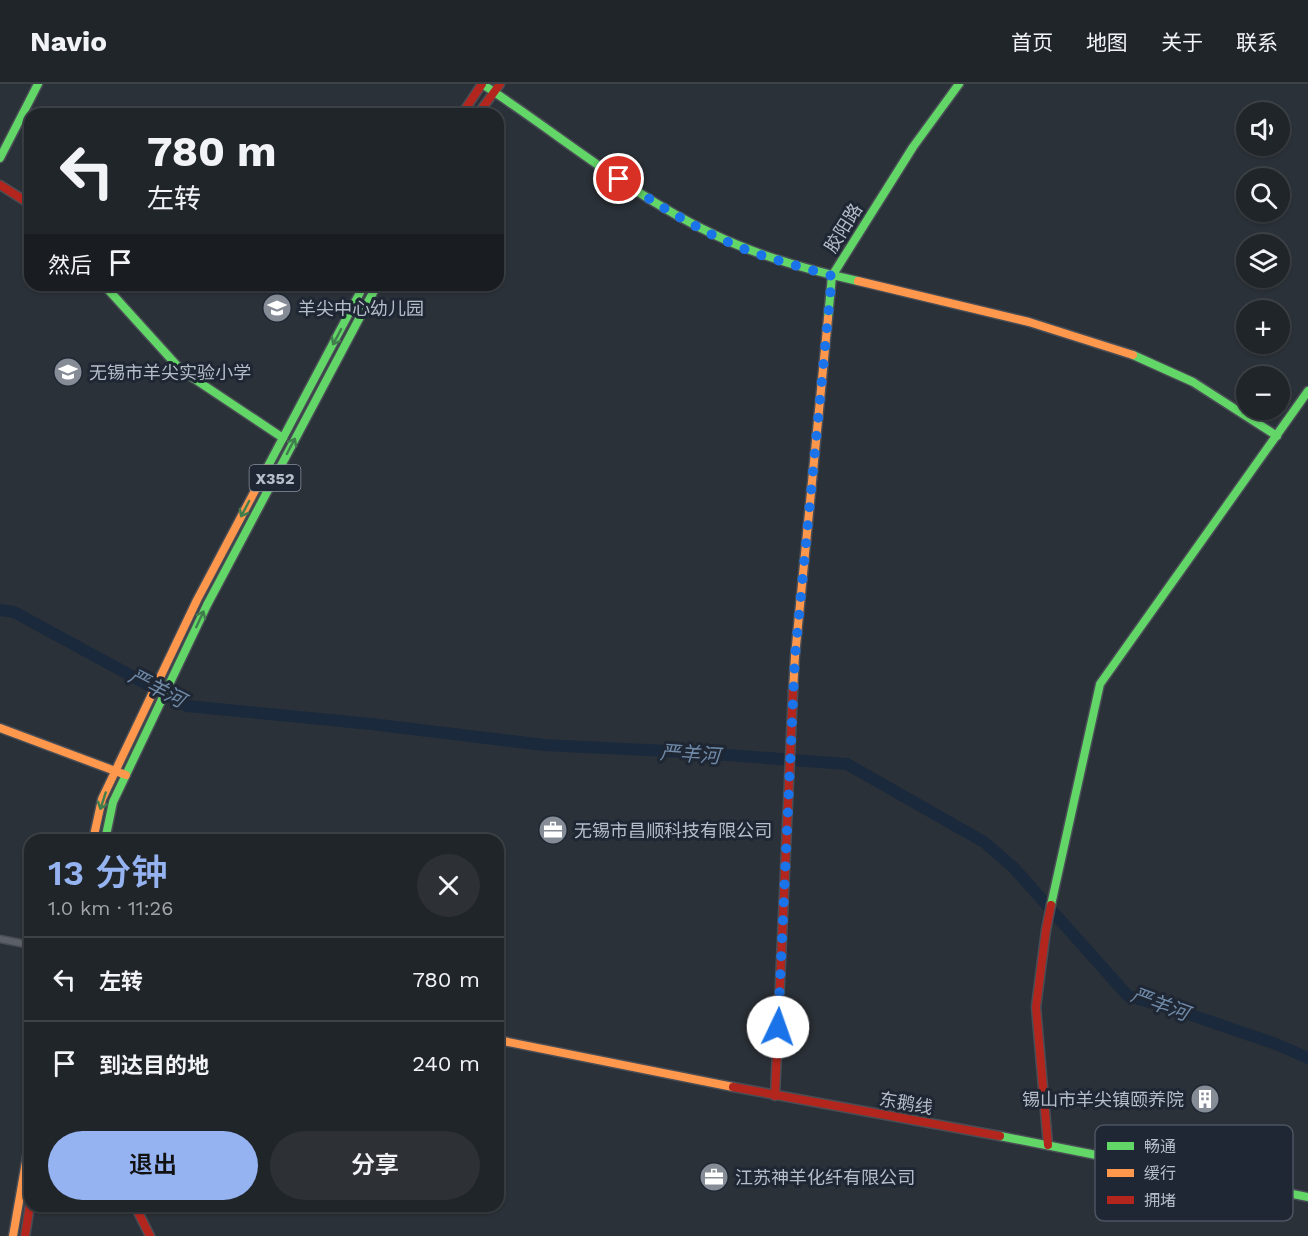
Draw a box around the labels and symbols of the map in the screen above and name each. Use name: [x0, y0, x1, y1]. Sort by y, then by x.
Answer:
pin: [593, 153, 644, 204]
street label: 胶阳路: [820, 200, 866, 256]
school or university icon: 羊尖中心幼儿园: [261, 292, 293, 324]
place label: 羊尖中心幼儿园: [298, 298, 424, 319]
one-way arrow: [331, 327, 342, 345]
school or university icon: 无锡市羊尖实验小学: [52, 356, 84, 388]
place label: 无锡市羊尖实验小学: [89, 362, 251, 383]
one-way arrow: [286, 438, 297, 456]
road number: X352: [250, 465, 300, 491]
one-way arrow: [239, 500, 251, 517]
one-way arrow: [195, 610, 207, 628]
water label: 严羊河: [125, 664, 193, 714]
water label: 严羊河: [659, 740, 725, 768]
one-way arrow: [97, 792, 108, 811]
office icon: 无锡市昌顺科技有限公司: [537, 814, 569, 846]
place label: 无锡市昌顺科技有限公司: [574, 820, 772, 841]
water label: 严羊河: [1128, 982, 1196, 1027]
position arrow: [746, 995, 810, 1059]
building icon: 锡山市羊尖镇颐养院: [1189, 1083, 1221, 1115]
street label: 东鹅线: [878, 1088, 934, 1118]
place label: 锡山市羊尖镇颐养院: [1022, 1089, 1184, 1110]
legend: [1095, 1125, 1293, 1221]
text: 畅通: [1144, 1137, 1176, 1156]
office icon: 江苏神羊化纤有限公司: [698, 1161, 730, 1193]
text: 缓行: [1144, 1164, 1176, 1183]
place label: 江苏神羊化纤有限公司: [735, 1167, 915, 1188]
text: 拥堵: [1144, 1191, 1176, 1210]

